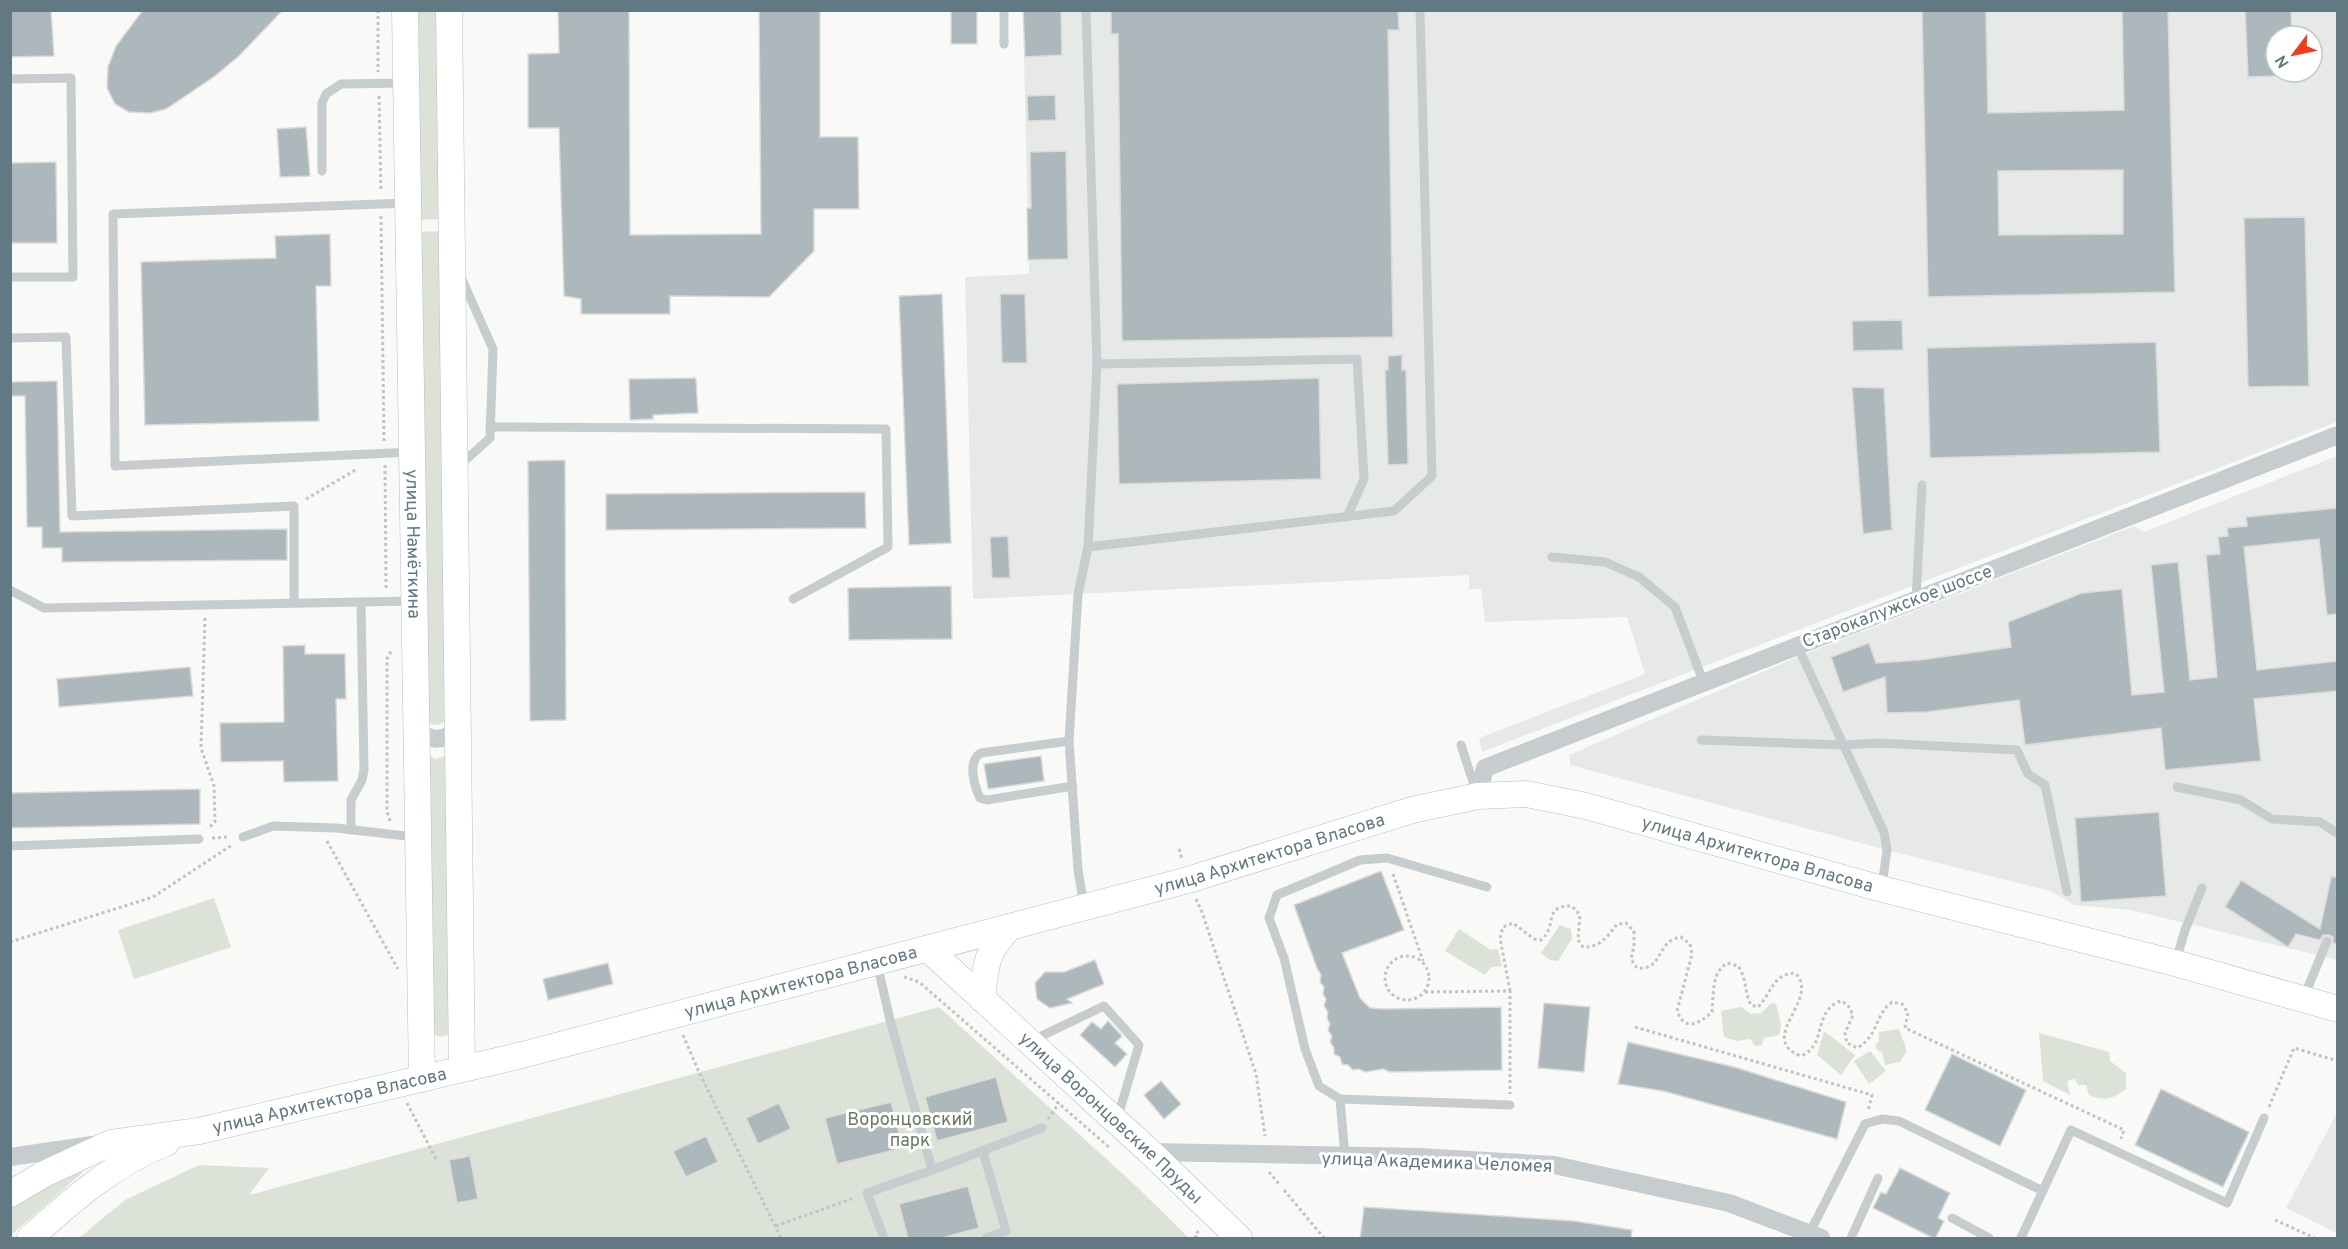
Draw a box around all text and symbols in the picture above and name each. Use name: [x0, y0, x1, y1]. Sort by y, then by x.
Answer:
north arrow: [2264, 24, 2324, 84]
text: N: [2271, 51, 2295, 71]
street label: улица Намёткина: [399, 469, 425, 619]
street label: Старокалужское шоссе: [1799, 561, 1996, 654]
street label: улица Архитектора Власова: [1152, 809, 1388, 901]
street label: улица Архитектора Власова: [1639, 812, 1876, 899]
street label: улица Архитектора Власова: [682, 942, 920, 1025]
street label: улица Воронцовские Пруды: [1013, 1028, 1207, 1210]
street label: улица Архитектора Власова: [210, 1063, 449, 1140]
park label: Воронцовский парк: [847, 1109, 973, 1153]
street label: улица Академика Челомея: [1321, 1148, 1553, 1179]

